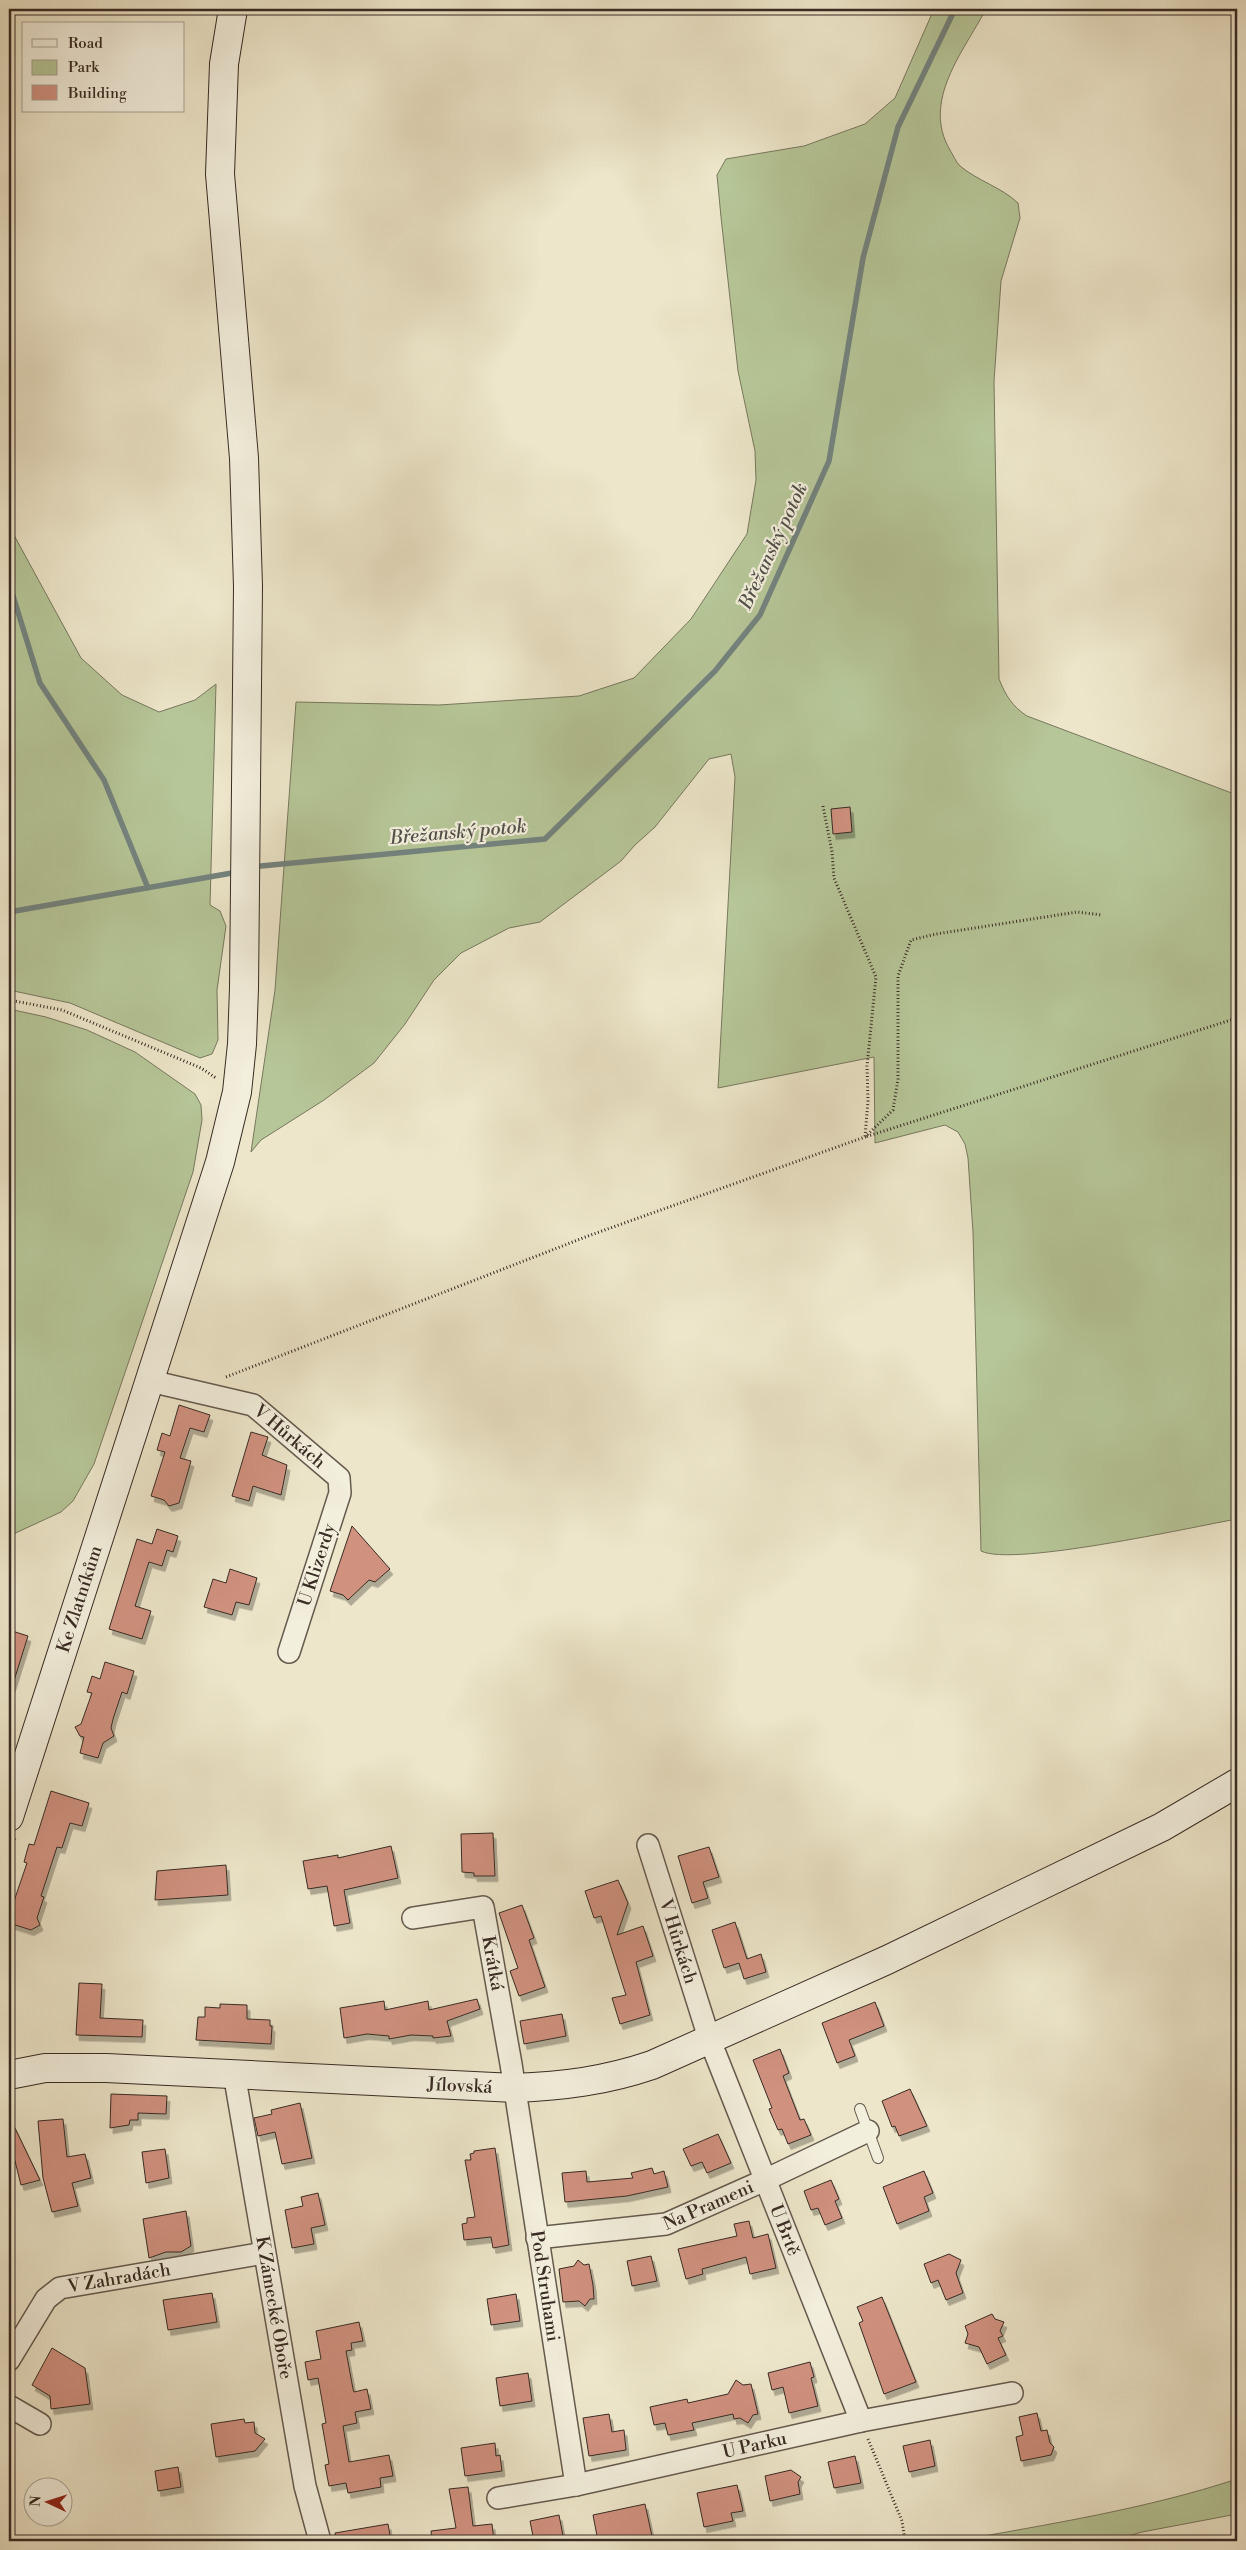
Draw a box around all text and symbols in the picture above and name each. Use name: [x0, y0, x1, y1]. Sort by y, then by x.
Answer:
legend: [22, 22, 185, 112]
text: Road: [68, 34, 103, 53]
text: Park: [68, 58, 100, 77]
text: Building: [67, 84, 127, 103]
water label: Břežanský potok: [733, 479, 813, 614]
water label: Břežanský potok: [388, 814, 527, 850]
street label: V Hůrkách: [248, 1398, 331, 1474]
street label: U Klizerdy: [293, 1520, 341, 1609]
street label: Ke Zlatníkům: [51, 1542, 107, 1655]
street label: V Hůrkách: [654, 1895, 703, 1987]
street label: Krátká: [477, 1934, 509, 1993]
street label: Jílovská: [426, 2072, 494, 2098]
street label: Na Prameni: [659, 2175, 757, 2235]
street label: U Brtě: [765, 2201, 806, 2259]
street label: Pod Struhami: [525, 2229, 565, 2343]
street label: K Zámecké Oboře: [251, 2234, 298, 2381]
street label: V Zahradách: [65, 2258, 172, 2298]
street label: U Parku: [720, 2426, 790, 2463]
north arrow: [22, 2478, 72, 2528]
text: N: [27, 2495, 45, 2507]

